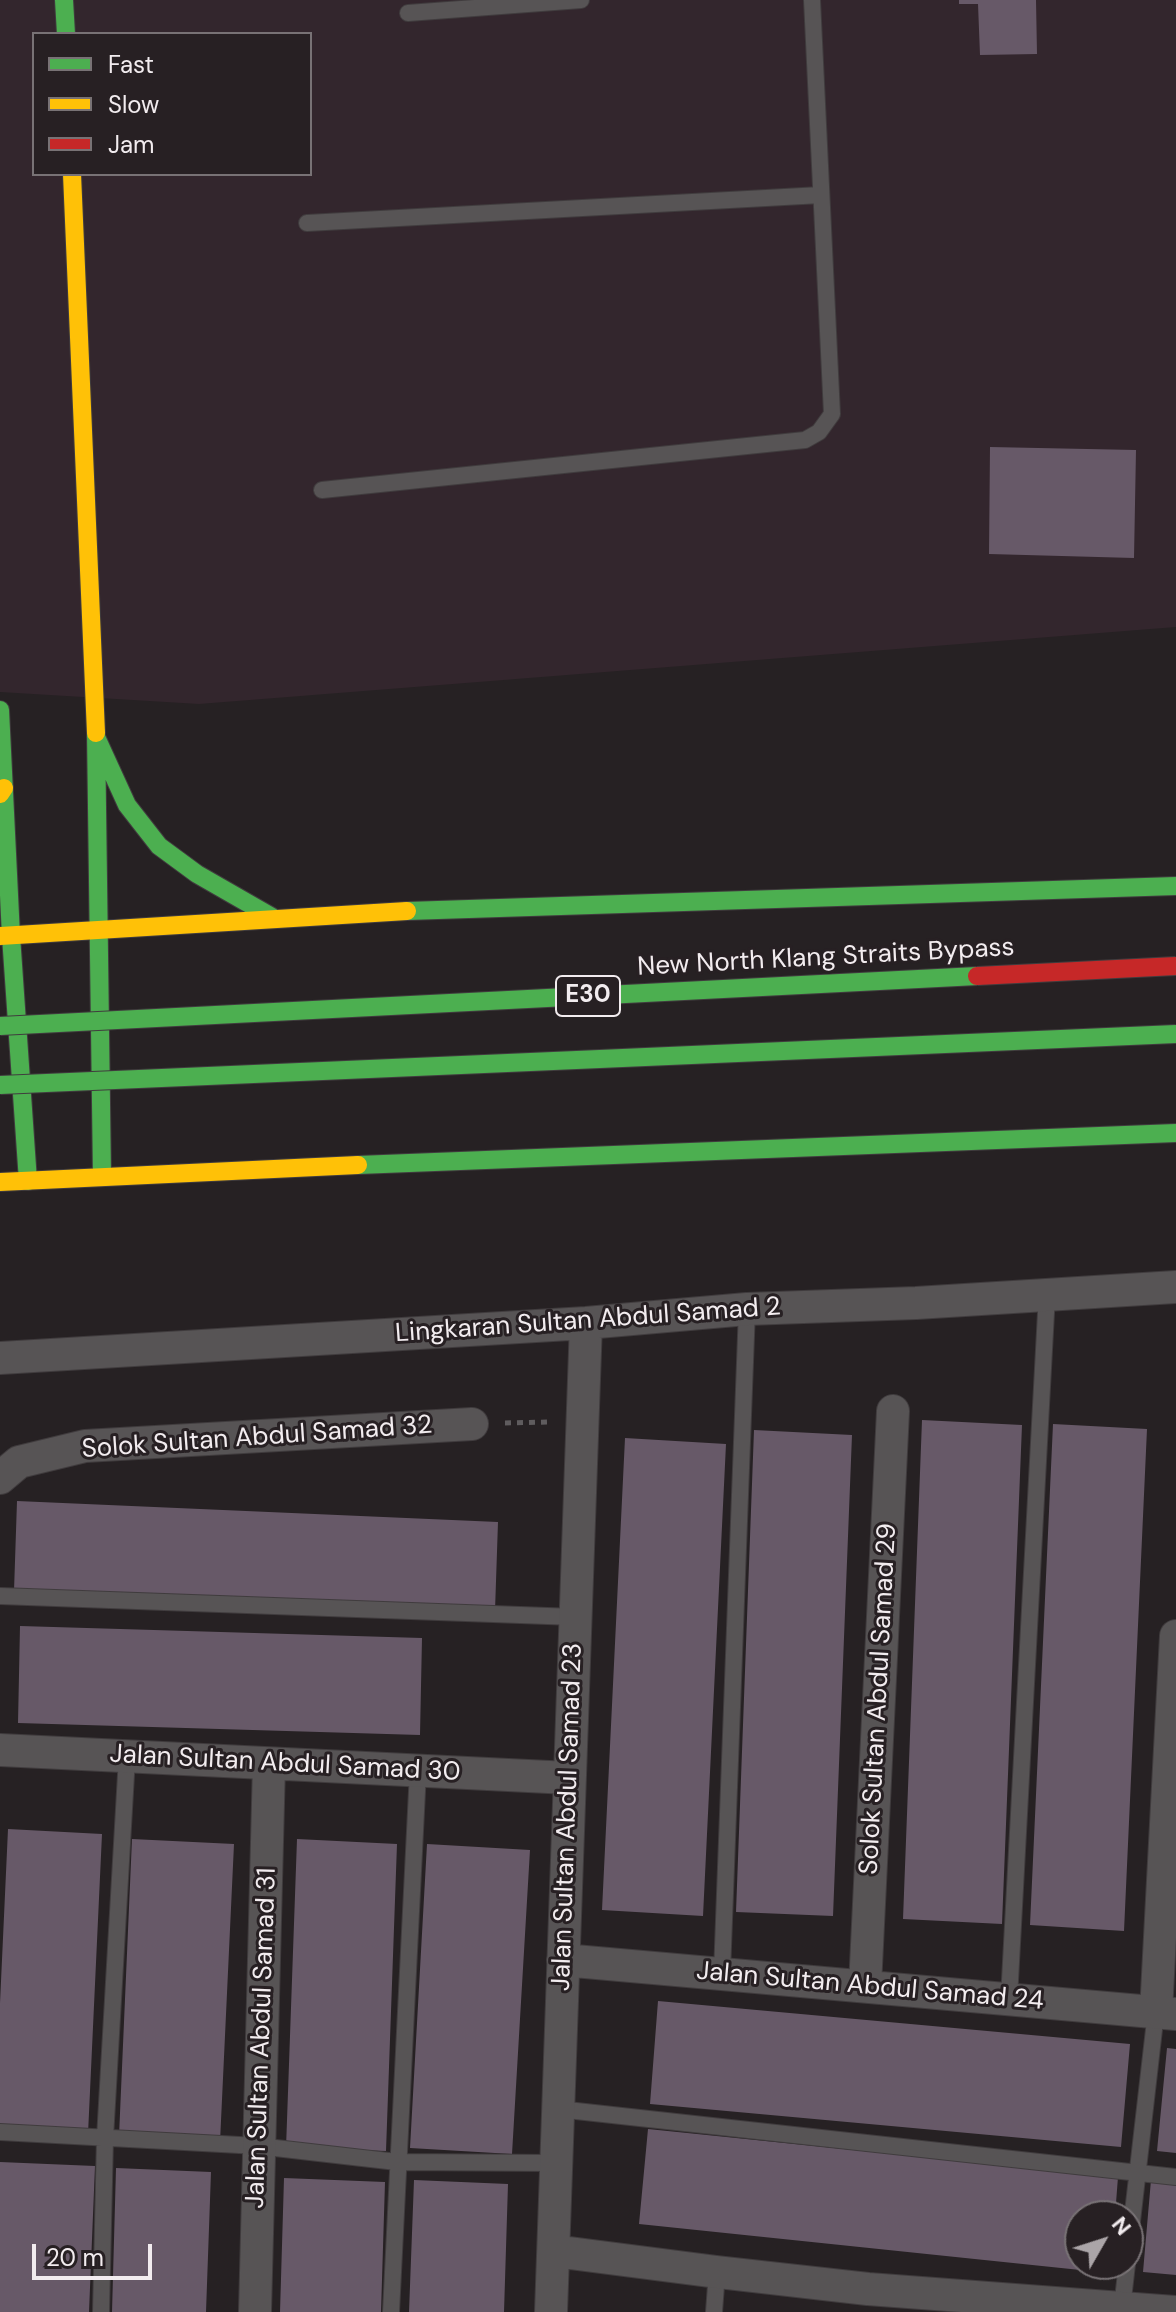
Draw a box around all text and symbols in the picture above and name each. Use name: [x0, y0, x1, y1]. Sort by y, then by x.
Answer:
legend: [32, 32, 312, 176]
text: Fast: [108, 49, 154, 80]
text: Slow: [108, 89, 159, 120]
text: Jam: [108, 129, 154, 160]
street label: New North Klang Straits Bypass: [637, 933, 1015, 983]
road number: E30: [556, 976, 620, 1016]
street label: Lingkaran Sultan Abdul Samad 2: [394, 1292, 782, 1350]
street label: Solok Sultan Abdul Samad 32: [81, 1410, 433, 1466]
street label: Solok Sultan Abdul Samad 29: [854, 1522, 904, 1876]
street label: Jalan Sultan Abdul Samad 23: [546, 1642, 590, 1992]
street label: Jalan Sultan Abdul Samad 30: [109, 1739, 461, 1789]
street label: Jalan Sultan Abdul Samad 31: [240, 1867, 284, 2209]
street label: Jalan Sultan Abdul Samad 24: [695, 1956, 1045, 2018]
north arrow: [1064, 2200, 1144, 2280]
text: N: [1105, 2210, 1138, 2241]
scale bar: [36, 2228, 156, 2278]
text: 20 m: [46, 2242, 104, 2273]

